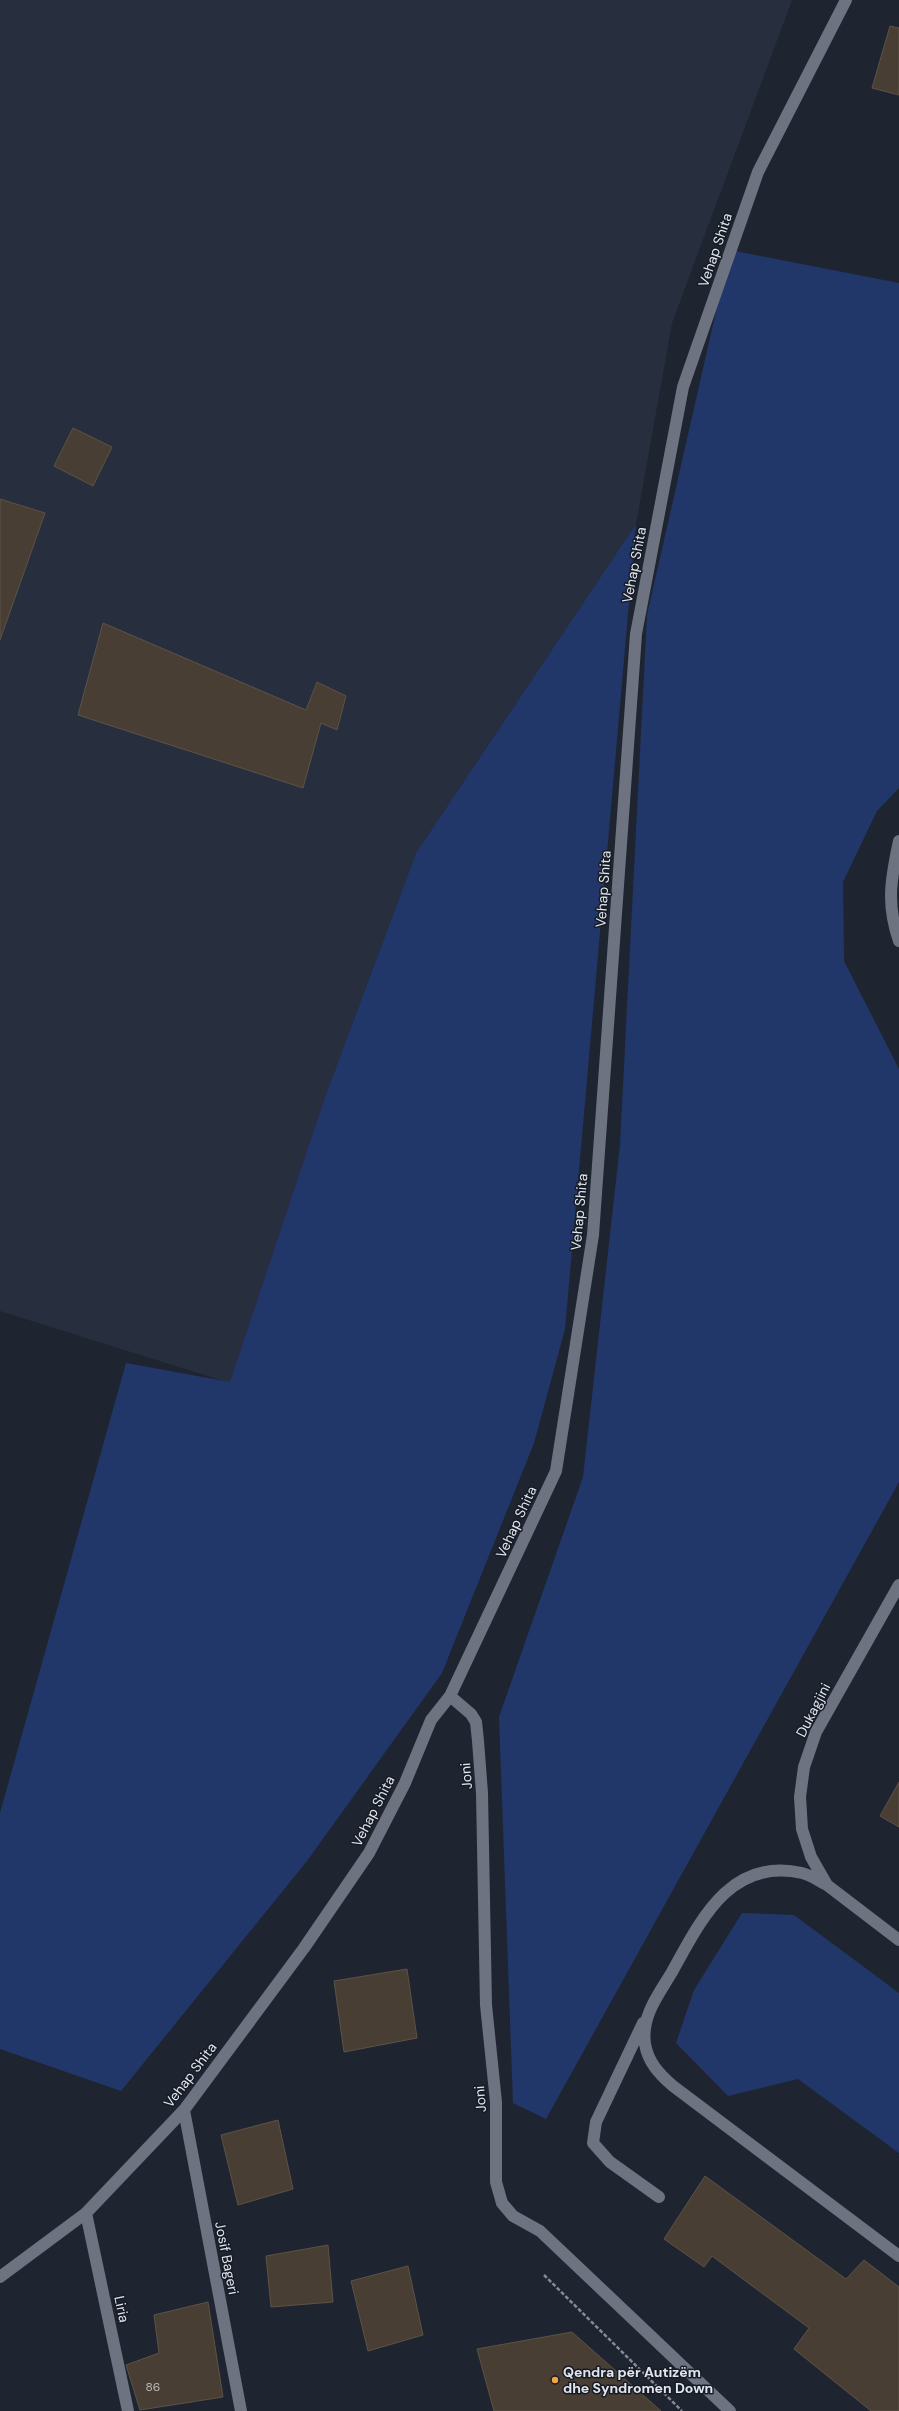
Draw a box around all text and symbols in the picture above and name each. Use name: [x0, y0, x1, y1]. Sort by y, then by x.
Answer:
street label: Vehap Shita: [694, 211, 736, 289]
street label: Vehap Shita: [618, 525, 650, 605]
street label: Vehap Shita: [591, 850, 615, 928]
street label: Vehap Shita: [567, 1173, 591, 1251]
street label: Vehap Shita: [492, 1483, 540, 1561]
street label: Dukagjini: [792, 1680, 834, 1740]
street label: Joni: [456, 1762, 476, 1790]
street label: Vehap Shita: [347, 1773, 399, 1849]
street label: Vehap Shita: [160, 2039, 220, 2111]
street label: Joni: [470, 2085, 490, 2113]
street label: Josif Bageri: [211, 2220, 243, 2296]
street label: Liria: [110, 2294, 134, 2324]
place label: Qendra për Autizëm dhe Syndromen Down: [563, 2363, 713, 2397]
marker: Qendra për Autizëm dhe Syndromen Down: [550, 2375, 560, 2385]
house number: 86: [146, 2379, 160, 2395]

